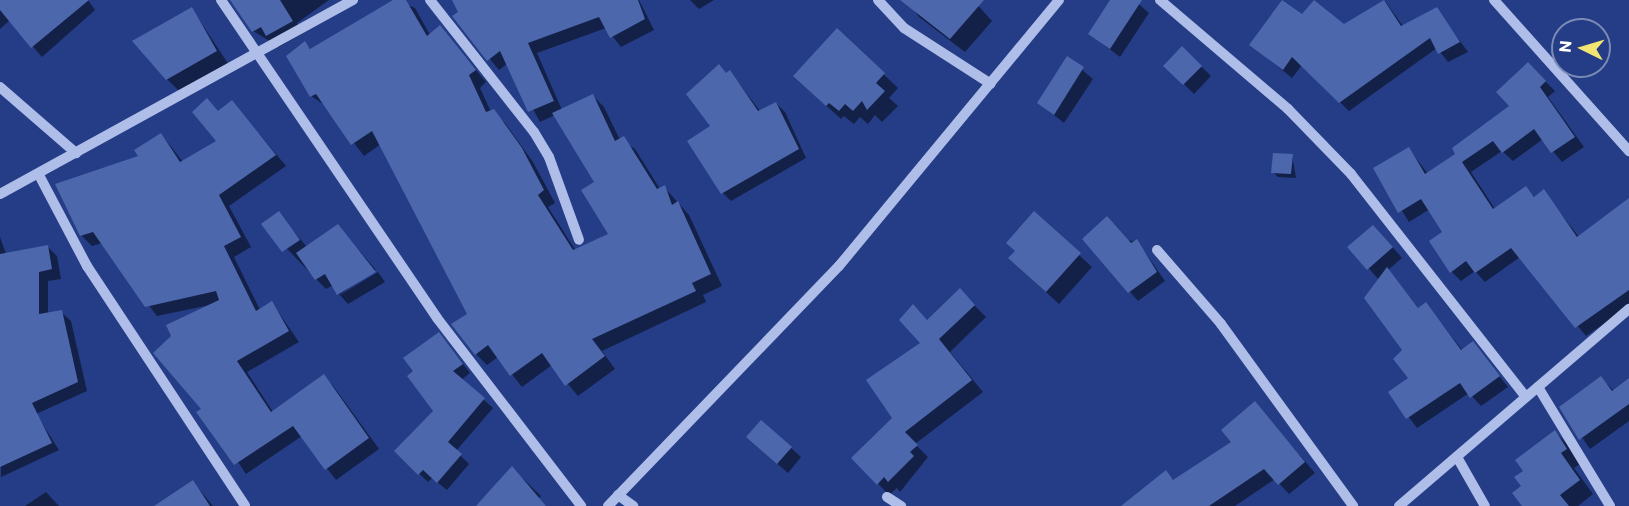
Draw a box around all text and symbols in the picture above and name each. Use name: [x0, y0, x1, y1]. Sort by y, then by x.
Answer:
north arrow: [1551, 18, 1611, 78]
text: N: [1555, 40, 1575, 53]

